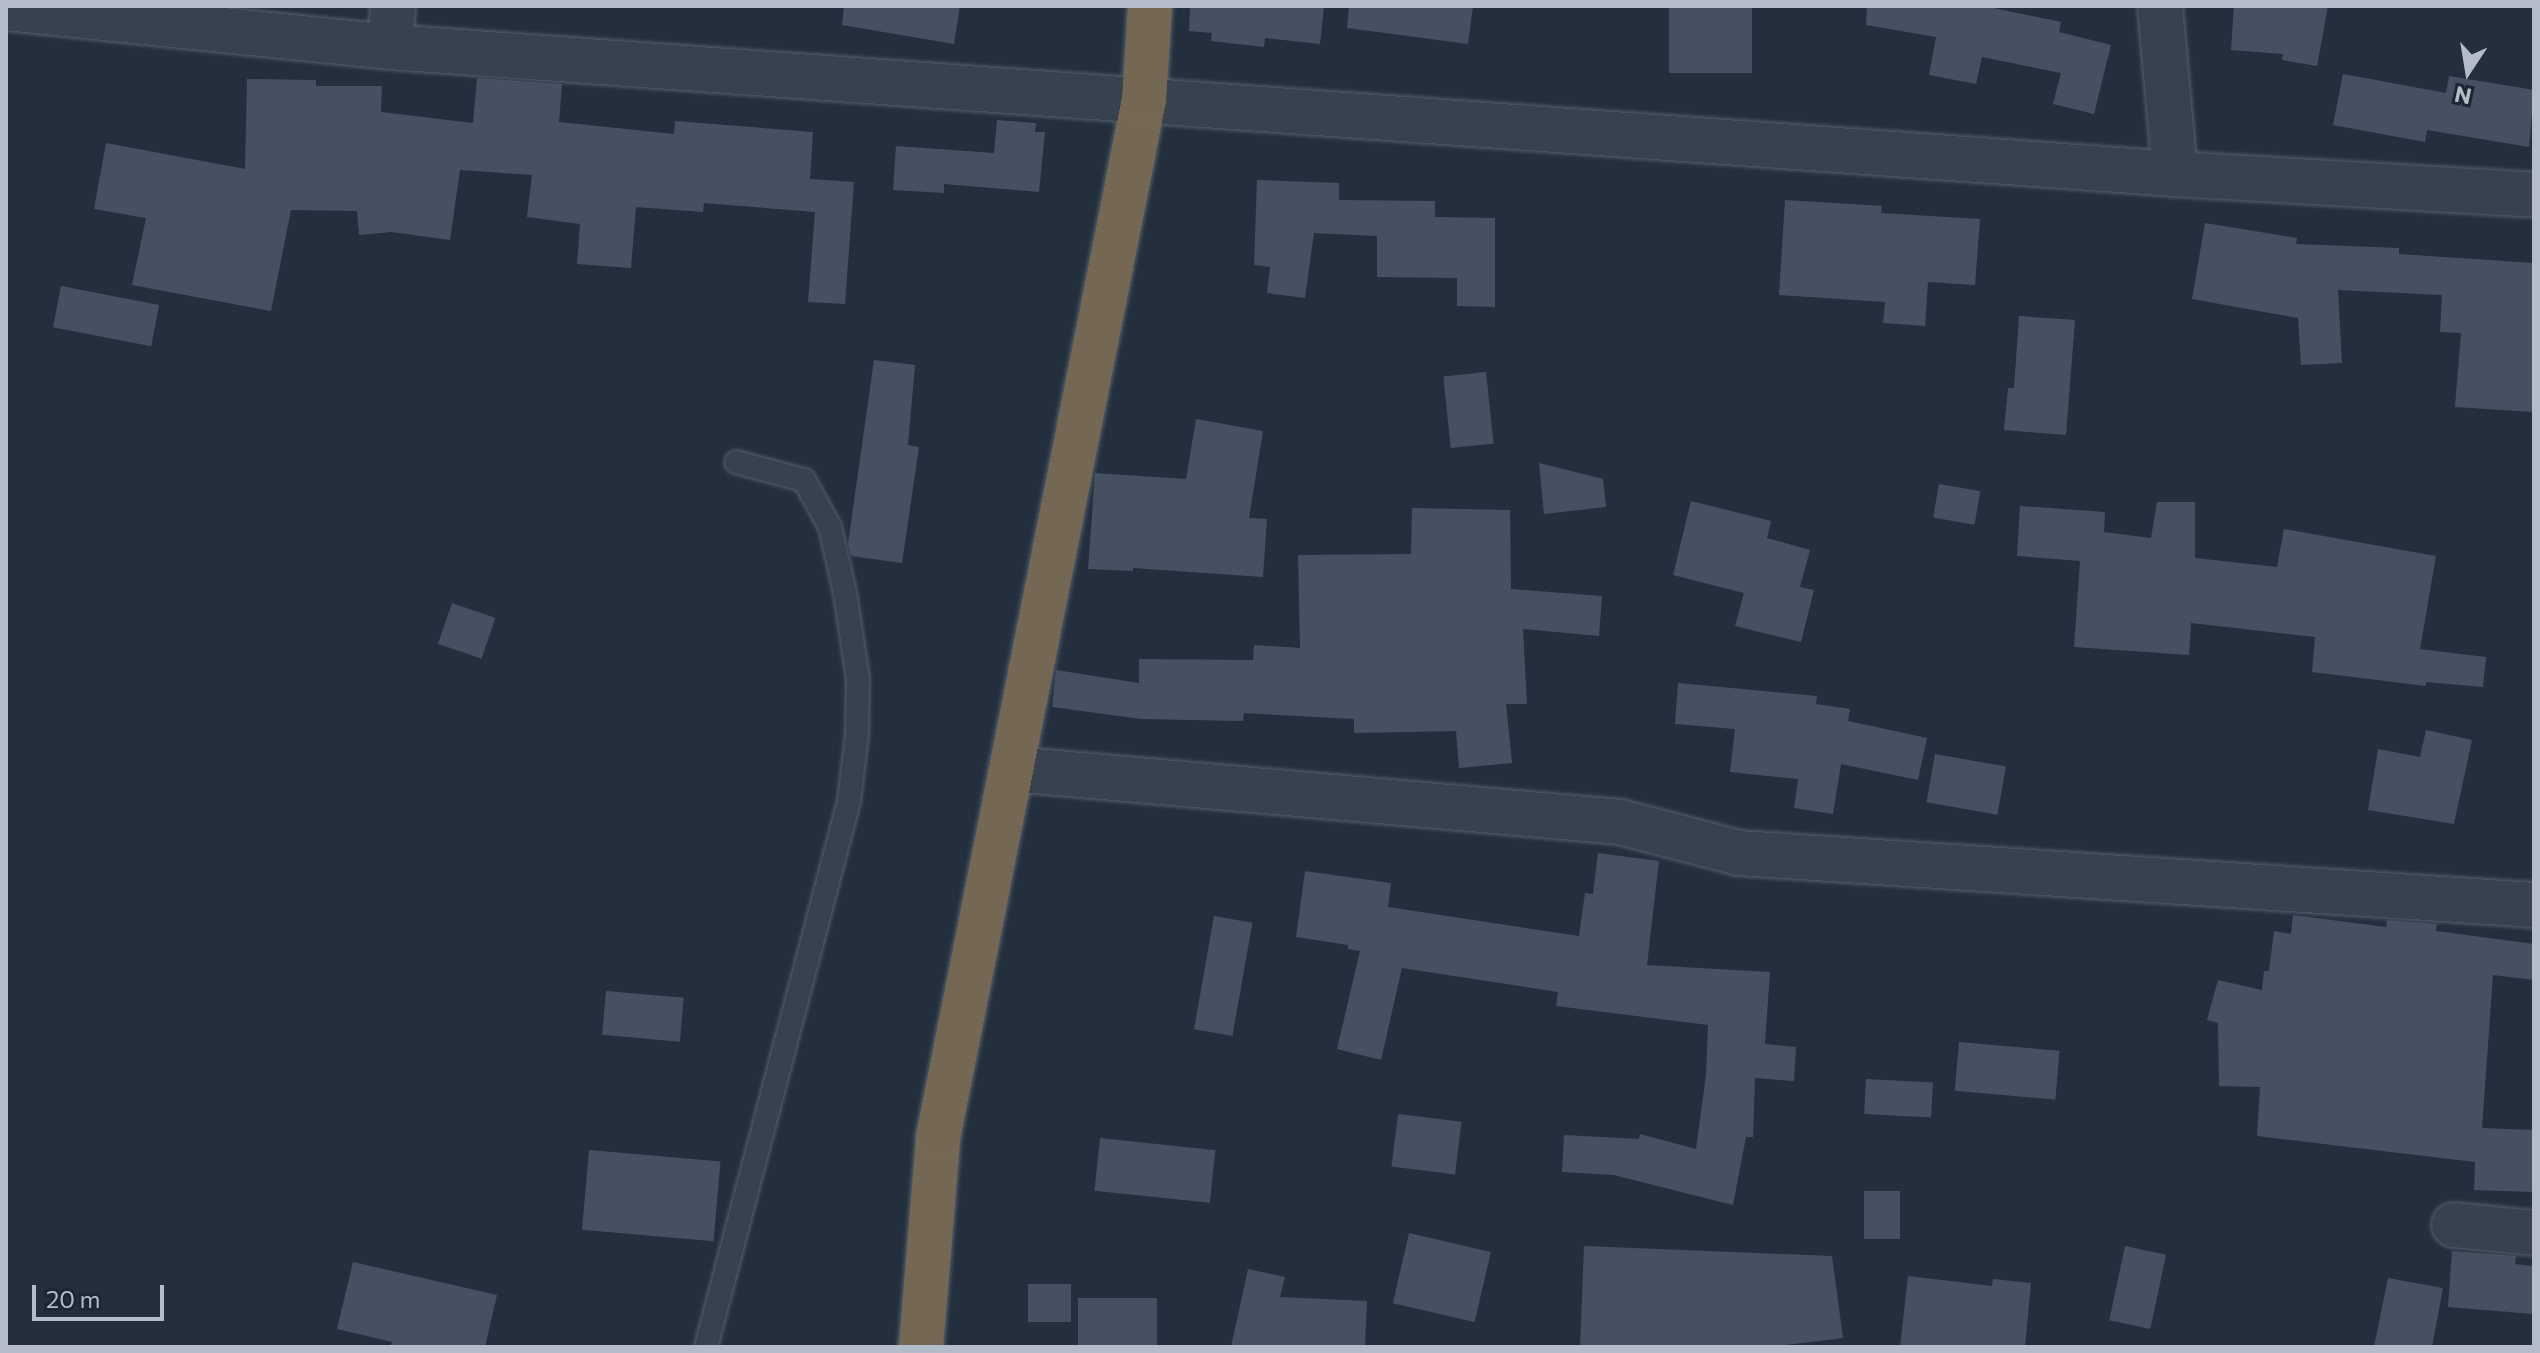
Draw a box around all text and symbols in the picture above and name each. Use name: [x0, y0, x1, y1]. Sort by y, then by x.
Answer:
north arrow: [2428, 32, 2508, 112]
text: N: [2452, 81, 2474, 111]
scale bar: [36, 1269, 168, 1319]
text: 20 m: [46, 1284, 100, 1313]

